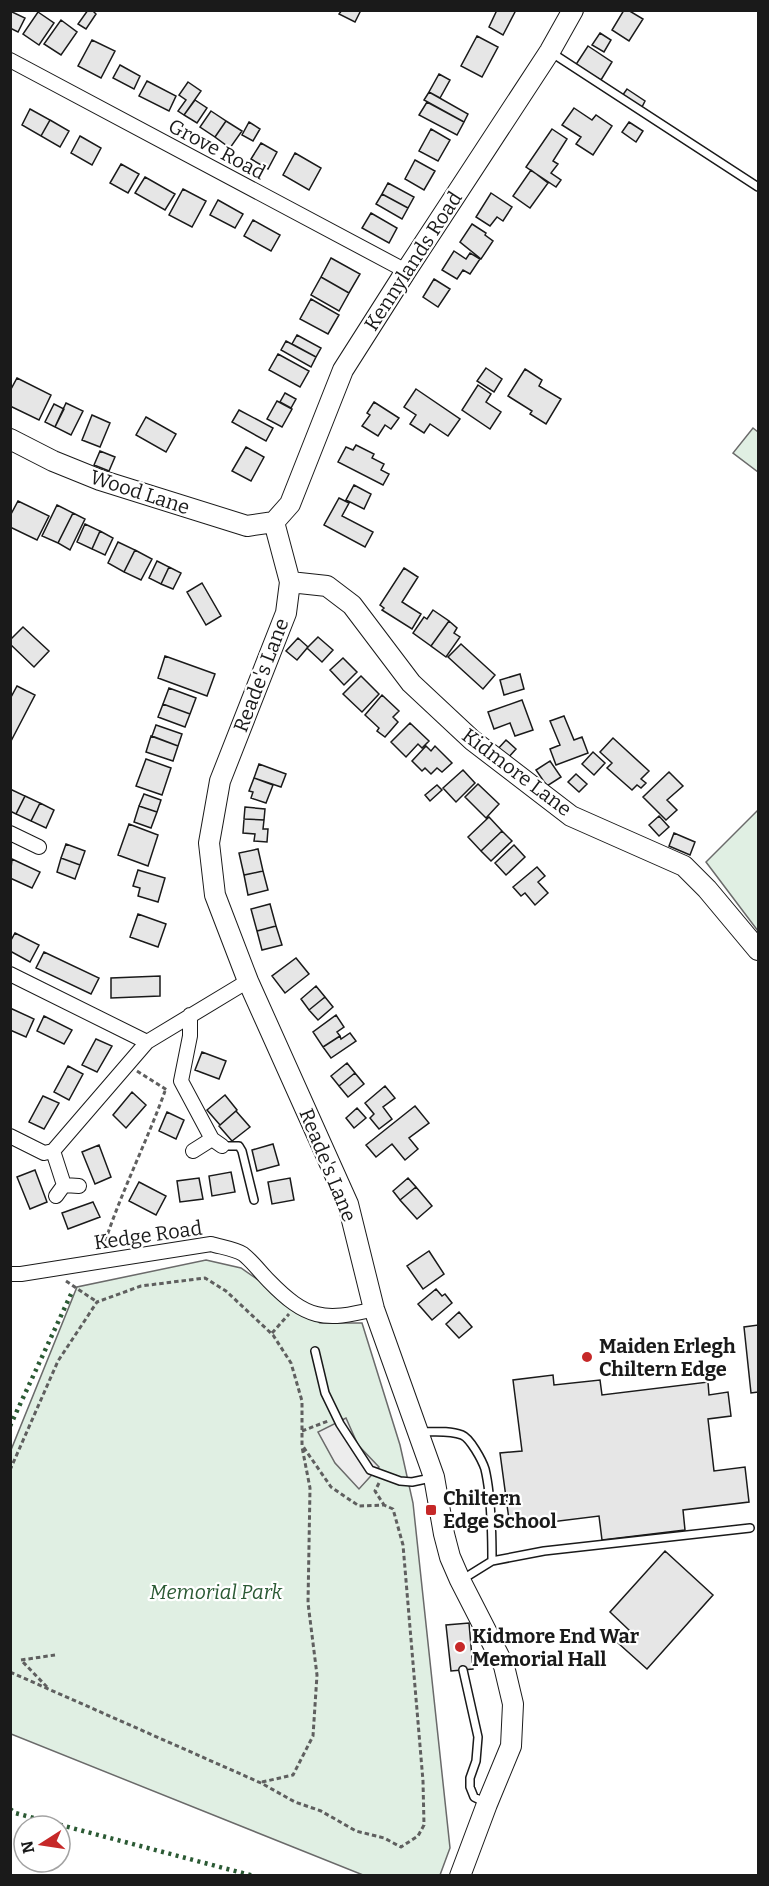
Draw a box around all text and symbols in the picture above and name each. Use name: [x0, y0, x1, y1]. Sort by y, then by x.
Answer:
street label: Grove Road: [164, 113, 270, 185]
street label: Kennylands Road: [359, 187, 467, 335]
street label: Wood Lane: [87, 465, 193, 519]
street label: Reade's Lane: [228, 615, 294, 735]
street label: Kidmore Lane: [458, 723, 576, 821]
street label: Reade's Lane: [294, 1105, 362, 1225]
street label: Kedge Road: [92, 1216, 204, 1254]
place label: Maiden Erlegh Chiltern Edge: [599, 1334, 736, 1381]
marker: Maiden Erlegh Chiltern Edge: [580, 1350, 594, 1364]
place label: Chiltern Edge School: [443, 1486, 557, 1533]
marker: Chiltern Edge School: [424, 1503, 438, 1517]
park label: Memorial Park: [150, 1580, 283, 1604]
place label: Kidmore End War Memorial Hall: [472, 1624, 640, 1671]
marker: Kidmore End War Memorial Hall: [453, 1640, 467, 1654]
north arrow: [12, 1814, 72, 1874]
text: N: [17, 1839, 38, 1855]

